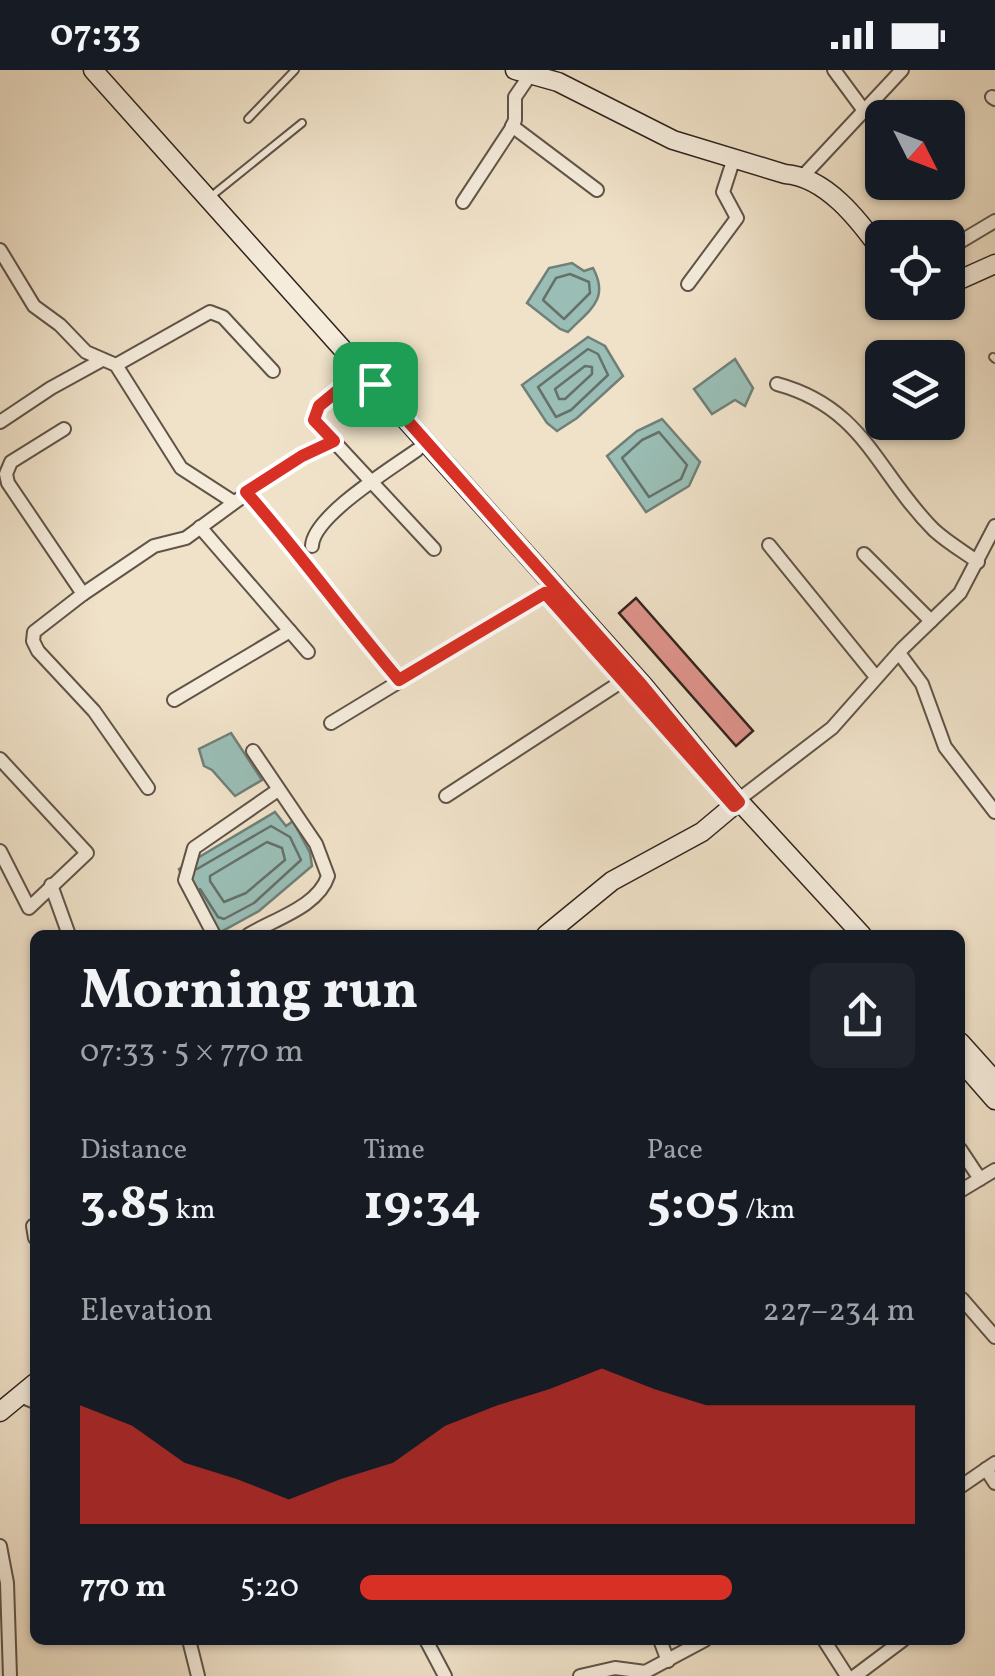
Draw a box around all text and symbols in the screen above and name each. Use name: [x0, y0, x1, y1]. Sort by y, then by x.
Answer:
text: 07:33: [50, 9, 141, 62]
north arrow: [865, 100, 965, 200]
map controls: [865, 100, 965, 440]
button: locate: [865, 220, 965, 320]
button: layers: [865, 340, 965, 440]
pin: [333, 342, 418, 427]
icon: arrive: [348, 357, 403, 412]
text: Morning run: [80, 955, 419, 1031]
button: share: [810, 963, 915, 1068]
text: 07:33 · 5 × 770 m: [80, 1031, 304, 1075]
text: Distance: [80, 1131, 187, 1170]
text: Time: [363, 1131, 425, 1170]
text: Pace: [647, 1131, 703, 1170]
text: 3.85: [80, 1170, 170, 1240]
text: 19:34: [363, 1170, 481, 1240]
text: 5:05: [647, 1170, 740, 1240]
text: km: [170, 1191, 216, 1230]
text: /km: [740, 1191, 795, 1230]
text: Elevation: [80, 1290, 213, 1334]
text: 227–234 m: [763, 1290, 915, 1334]
text: 770 m: [80, 1566, 167, 1610]
text: 5:20: [240, 1566, 299, 1610]

